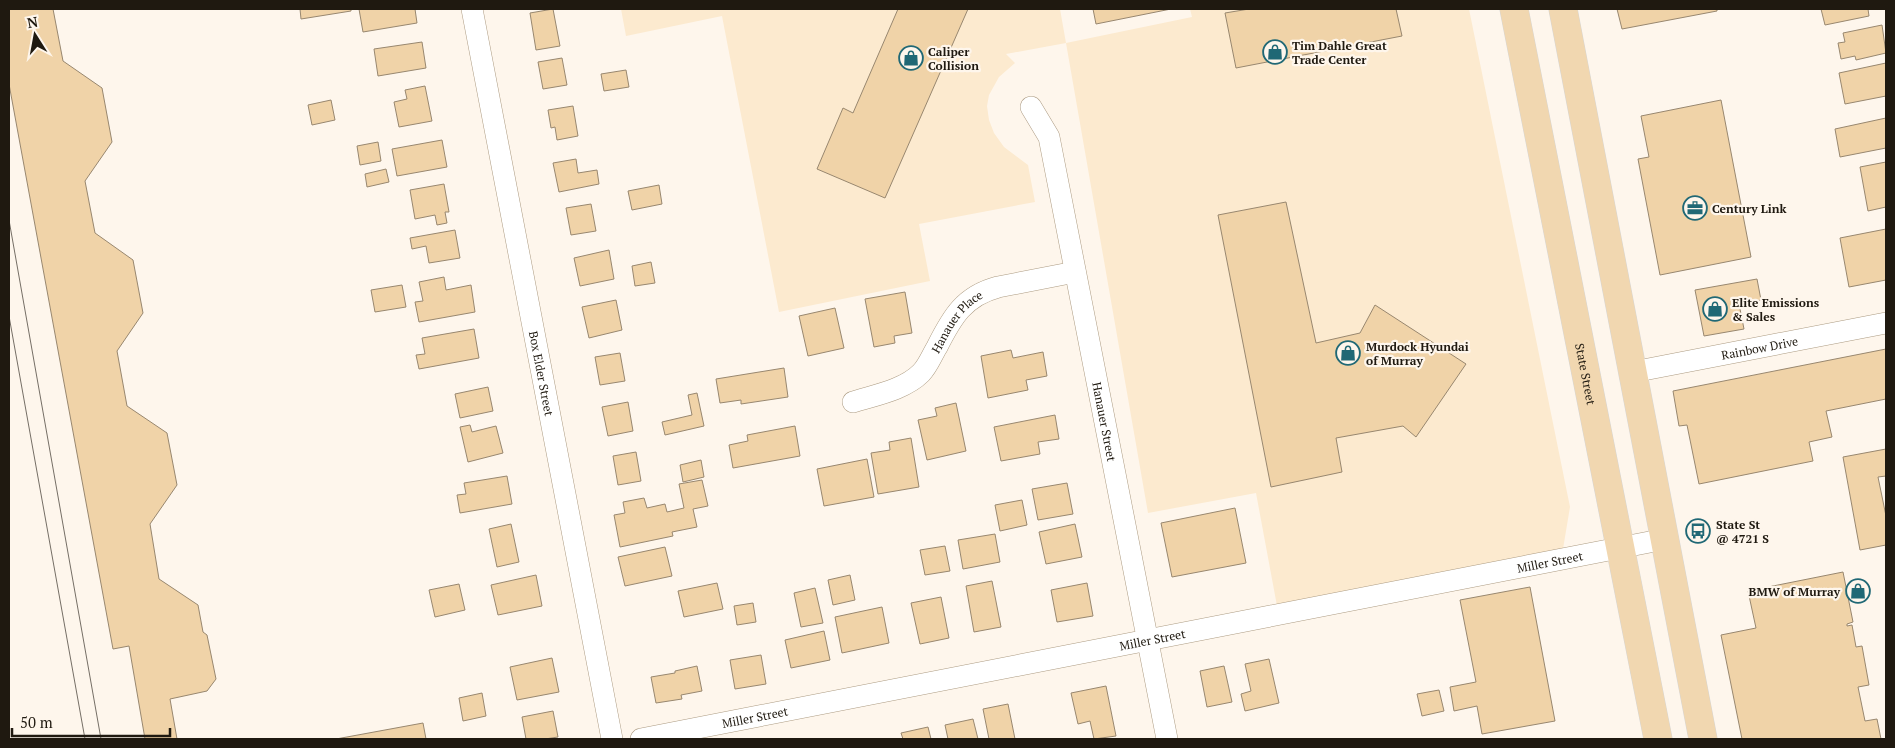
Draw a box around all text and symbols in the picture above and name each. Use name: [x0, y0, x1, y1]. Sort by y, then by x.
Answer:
north arrow: [10, 10, 60, 60]
text: N: [25, 11, 40, 32]
place label: Tim Dahle Great Trade Center: [1292, 38, 1387, 67]
shop icon: Tim Dahle Great Trade Center: [1262, 39, 1288, 65]
place label: Caliper Collision: [928, 44, 979, 73]
shop icon: Caliper Collision: [898, 45, 924, 71]
office icon: Century Link: [1682, 195, 1708, 221]
place label: Century Link: [1712, 201, 1787, 216]
street label: Hanauer Place: [928, 287, 985, 356]
place label: Elite Emissions & Sales: [1732, 295, 1820, 324]
shop icon: Elite Emissions & Sales: [1702, 296, 1728, 322]
street label: Box Elder Street: [526, 330, 557, 418]
street label: Rainbow Drive: [1720, 333, 1799, 362]
place label: Murdock Hyundai of Murray: [1366, 339, 1469, 368]
shop icon: Murdock Hyundai of Murray: [1335, 340, 1361, 366]
street label: State Street: [1573, 342, 1599, 407]
street label: Hanauer Street: [1090, 381, 1120, 463]
place label: State St @ 4721 S: [1716, 517, 1769, 546]
bus stop icon: State St @ 4721 S: [1685, 518, 1711, 544]
street label: Miller Street: [1516, 548, 1585, 575]
shop icon: BMW of Murray: [1845, 578, 1871, 604]
place label: BMW of Murray: [1749, 584, 1841, 599]
street label: Miller Street: [1118, 625, 1187, 653]
street label: Miller Street: [721, 703, 790, 731]
scale bar: [12, 706, 170, 738]
text: 50 m: [20, 712, 53, 732]

